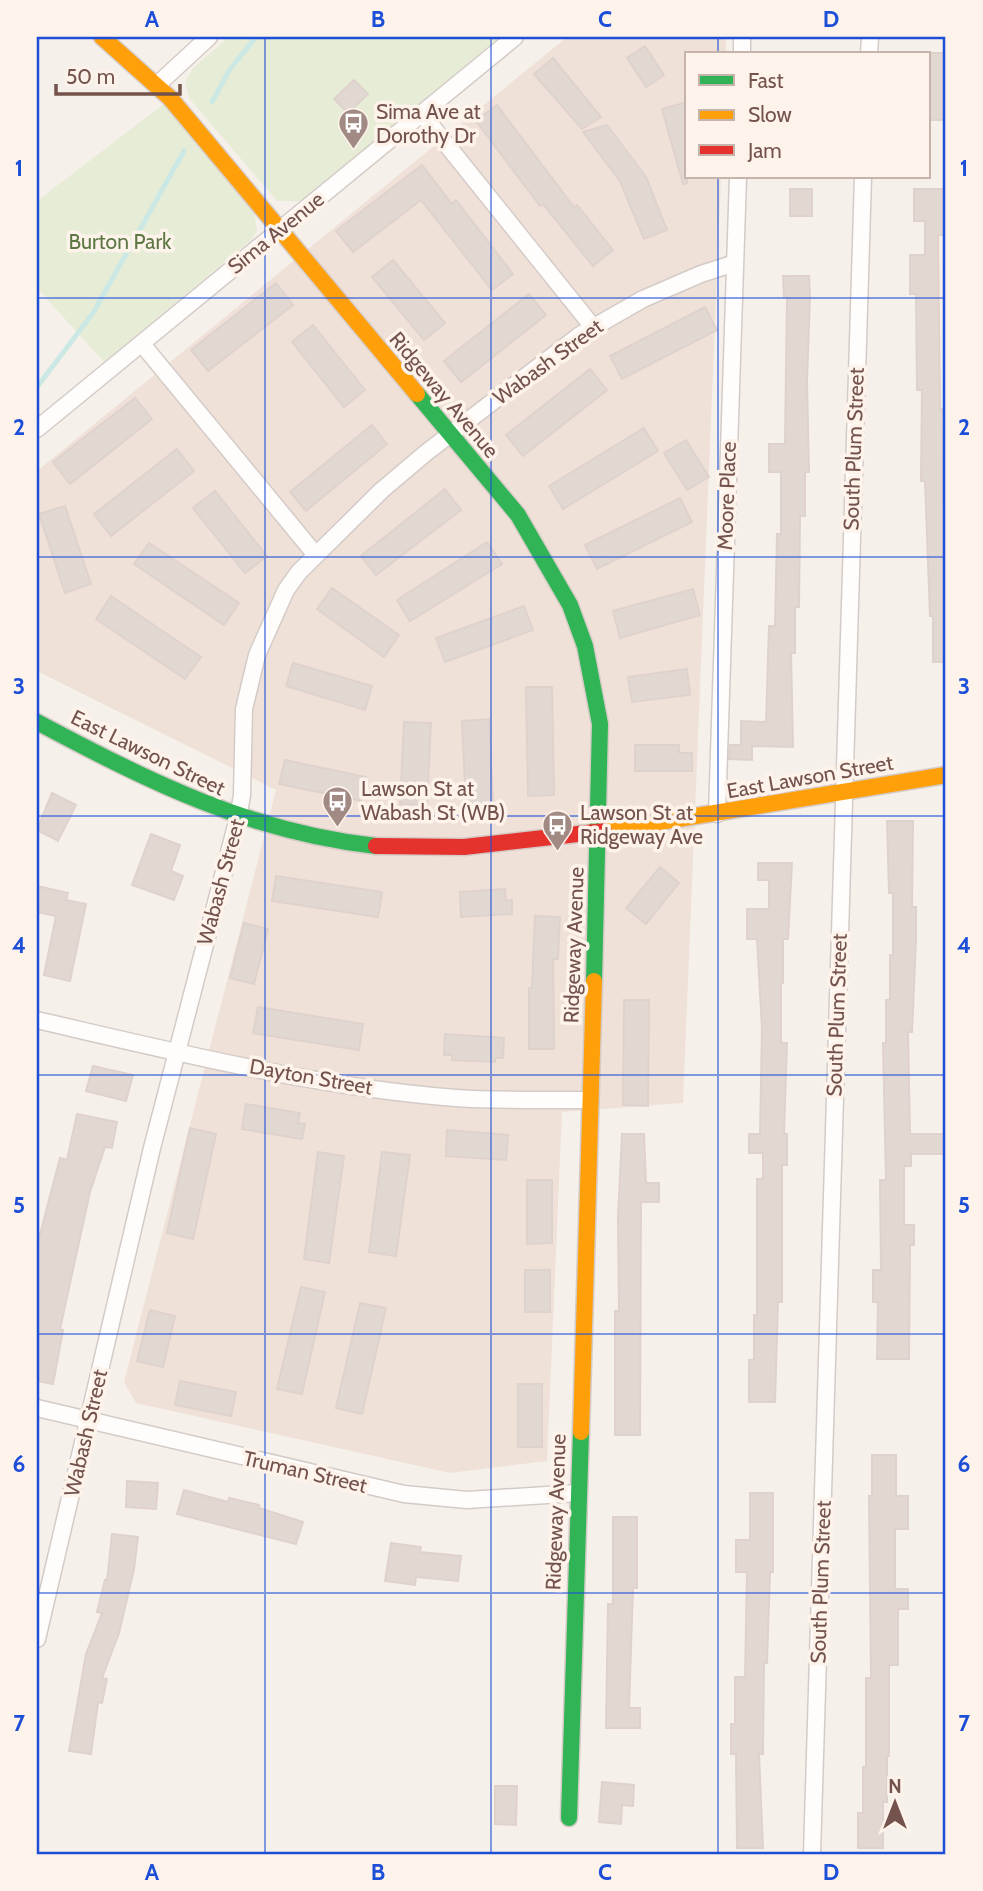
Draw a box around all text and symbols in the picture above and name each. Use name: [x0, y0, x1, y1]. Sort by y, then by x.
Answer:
text: A: [145, 5, 160, 33]
text: B: [371, 5, 385, 33]
text: C: [598, 5, 612, 33]
text: D: [823, 5, 839, 33]
scale bar: [56, 52, 180, 96]
legend: [685, 52, 930, 178]
text: 50 m: [66, 64, 115, 89]
text: Fast: [748, 68, 784, 93]
place label: Sima Ave at Dorothy Dr: [376, 99, 481, 148]
text: Slow: [748, 102, 792, 127]
bus stop icon: Sima Ave at Dorothy Dr: [336, 107, 370, 151]
text: Jam: [747, 138, 782, 163]
text: 1: [15, 154, 23, 182]
text: 1: [960, 154, 968, 182]
street label: Sima Avenue: [223, 186, 329, 279]
park label: Burton Park: [69, 229, 172, 254]
street label: Wabash Street: [488, 313, 607, 410]
street label: Ridgeway Avenue: [384, 327, 504, 463]
street label: South Plum Street: [838, 367, 869, 531]
text: 2: [13, 413, 25, 441]
text: 2: [958, 413, 970, 441]
street label: Moore Place: [712, 441, 741, 551]
text: 3: [13, 672, 25, 700]
text: 3: [958, 672, 970, 700]
street label: East Lawson Street: [67, 704, 229, 801]
street label: East Lawson Street: [725, 750, 895, 803]
place label: Lawson St at Wabash St (WB): [361, 776, 505, 825]
bus stop icon: Lawson St at Wabash St (WB): [321, 784, 355, 828]
place label: Lawson St at Ridgeway Ave: [580, 800, 703, 849]
bus stop icon: Lawson St at Ridgeway Ave: [540, 808, 574, 852]
street label: Wabash Street: [192, 816, 249, 948]
street label: Ridgeway Avenue: [558, 866, 589, 1024]
text: 4: [12, 931, 26, 959]
text: 4: [957, 931, 971, 959]
street label: South Plum Street: [821, 933, 852, 1097]
street label: Dayton Street: [248, 1053, 374, 1100]
text: 5: [13, 1191, 25, 1219]
text: 5: [958, 1191, 970, 1219]
street label: Wabash Street: [59, 1367, 112, 1499]
street label: Ridgeway Avenue: [540, 1433, 571, 1591]
street label: Truman Street: [241, 1445, 369, 1498]
text: 6: [13, 1450, 25, 1478]
text: 6: [958, 1450, 970, 1478]
street label: South Plum Street: [805, 1500, 836, 1664]
text: 7: [13, 1709, 25, 1737]
text: 7: [958, 1709, 970, 1737]
north arrow: [860, 1769, 930, 1839]
text: N: [888, 1775, 902, 1798]
text: A: [145, 1858, 160, 1886]
text: B: [371, 1858, 385, 1886]
text: C: [598, 1858, 612, 1886]
text: D: [823, 1858, 839, 1886]

